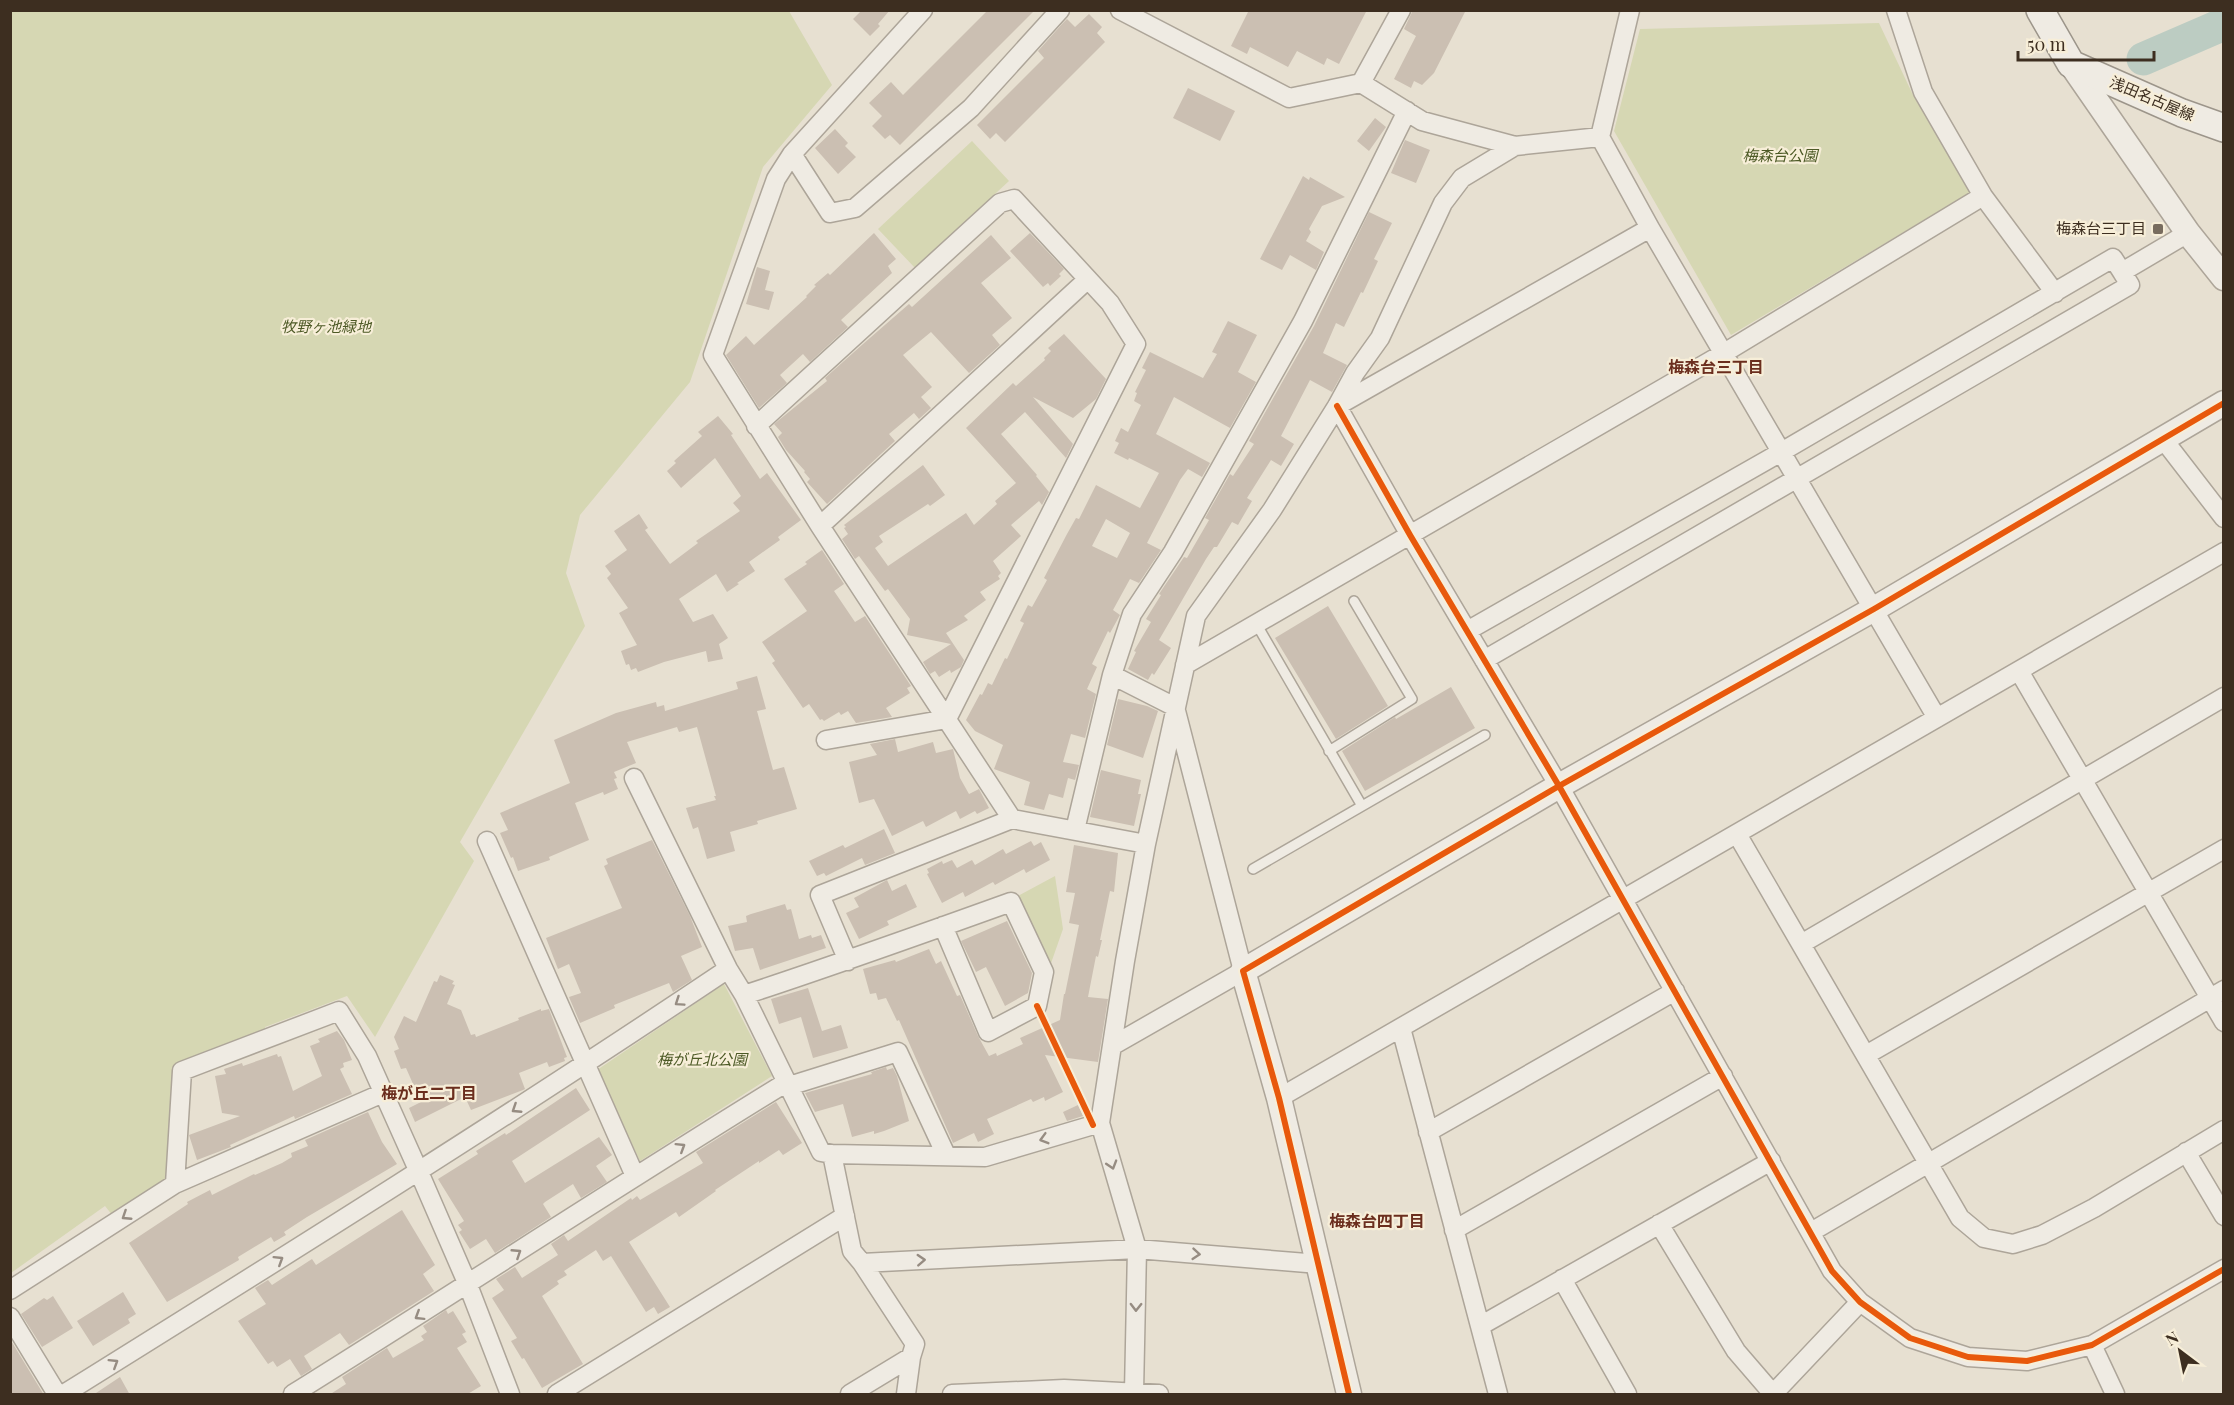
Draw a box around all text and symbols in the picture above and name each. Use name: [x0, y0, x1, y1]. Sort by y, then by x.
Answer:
scale bar: [2018, 24, 2154, 62]
text: 50 m: [2027, 32, 2066, 56]
street label: 浅田名古屋線: [2107, 71, 2198, 125]
park label: 梅森台公園: [1742, 145, 1819, 165]
place label: 梅森台三丁目: [2056, 218, 2146, 238]
marker: 梅森台三丁目: [2151, 222, 2165, 236]
park label: 牧野ヶ池緑地: [281, 316, 373, 336]
district label: 梅森台三丁目: [1668, 356, 1764, 377]
one-way arrow: [675, 995, 686, 1006]
park label: 梅が丘北公園: [657, 1049, 749, 1069]
district label: 梅が丘二丁目: [381, 1082, 477, 1103]
one-way arrow: [512, 1102, 523, 1113]
one-way arrow: [1039, 1132, 1050, 1144]
one-way arrow: [675, 1143, 685, 1155]
one-way arrow: [1105, 1159, 1117, 1170]
one-way arrow: [122, 1209, 133, 1220]
district label: 梅森台四丁目: [1329, 1210, 1425, 1231]
one-way arrow: [1191, 1247, 1200, 1260]
one-way arrow: [510, 1249, 521, 1260]
one-way arrow: [916, 1254, 925, 1267]
one-way arrow: [273, 1255, 283, 1267]
one-way arrow: [1130, 1303, 1142, 1312]
one-way arrow: [414, 1309, 425, 1320]
north arrow: [2150, 1321, 2210, 1381]
text: N: [2161, 1326, 2183, 1350]
one-way arrow: [108, 1359, 118, 1371]

